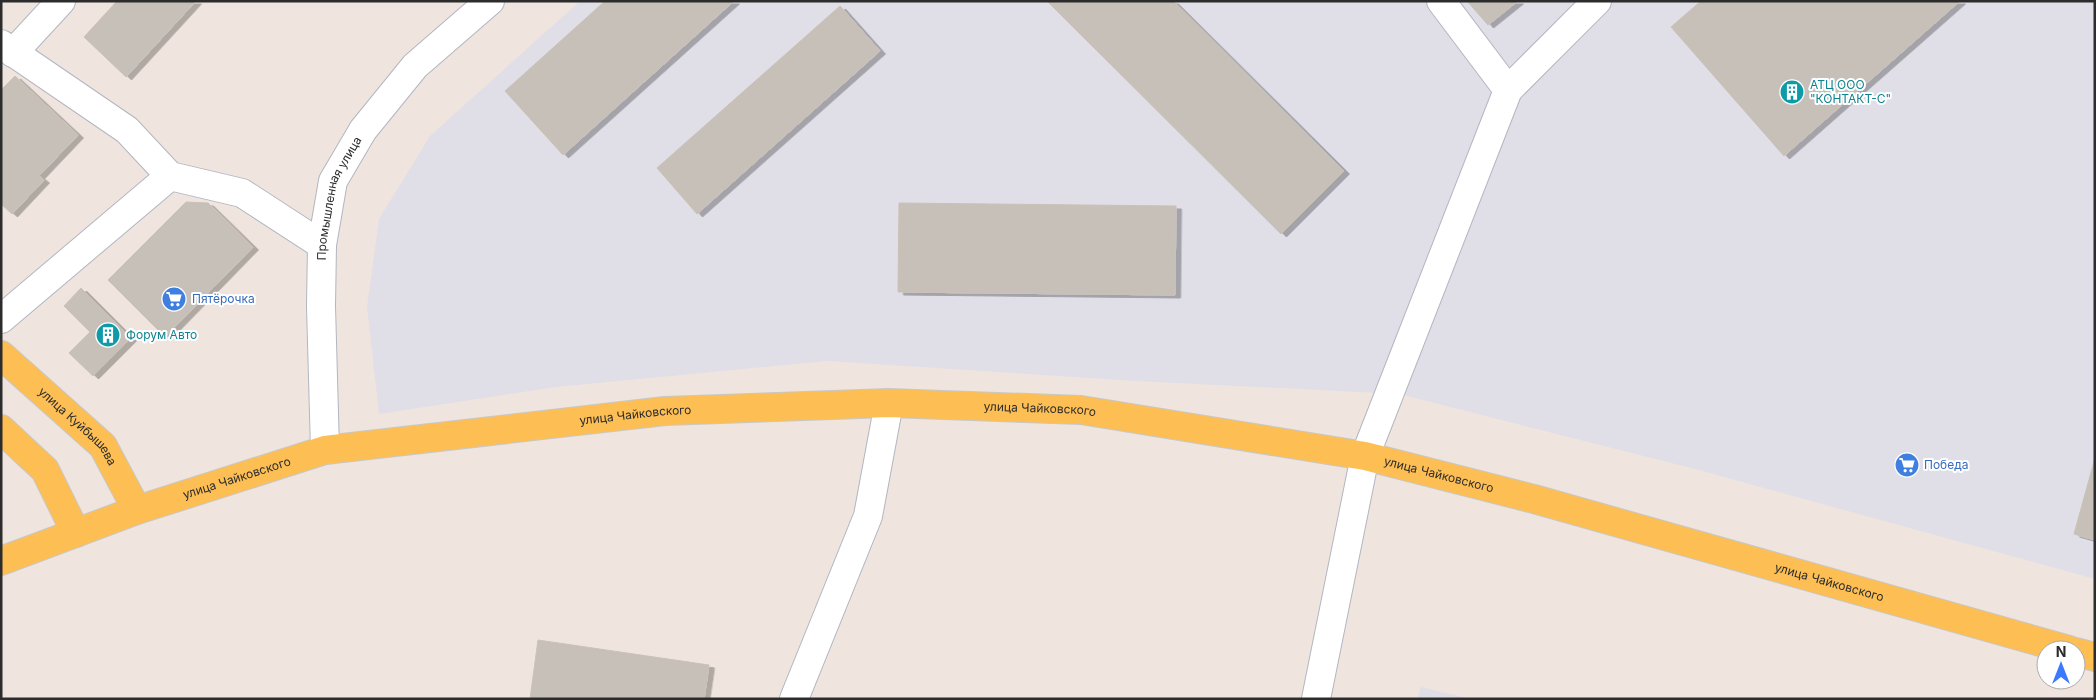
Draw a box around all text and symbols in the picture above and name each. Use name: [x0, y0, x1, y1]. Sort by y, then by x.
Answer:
place label: АТЦ ООО "КОНТАКТ-С": [1810, 77, 1891, 106]
building icon: АТЦ ООО "КОНТАКТ-С": [1779, 79, 1805, 105]
street label: Промышленная улица: [314, 134, 365, 260]
supermarket icon: Пятёрочка: [161, 286, 187, 312]
place label: Пятёрочка: [192, 291, 255, 306]
building icon: Форум Авто: [95, 322, 121, 348]
place label: Форум Авто: [126, 327, 197, 342]
street label: улица Куйбышева: [35, 384, 120, 468]
street label: улица Чайковского: [983, 398, 1097, 419]
street label: улица Чайковского: [579, 402, 692, 428]
supermarket icon: Победа: [1894, 452, 1920, 478]
street label: улица Чайковского: [181, 453, 293, 502]
street label: улица Чайковского: [1383, 453, 1495, 495]
place label: Победа: [1924, 457, 1969, 472]
street label: улица Чайковского: [1773, 559, 1886, 604]
north arrow: [2036, 640, 2086, 690]
text: N: [2056, 643, 2066, 660]

